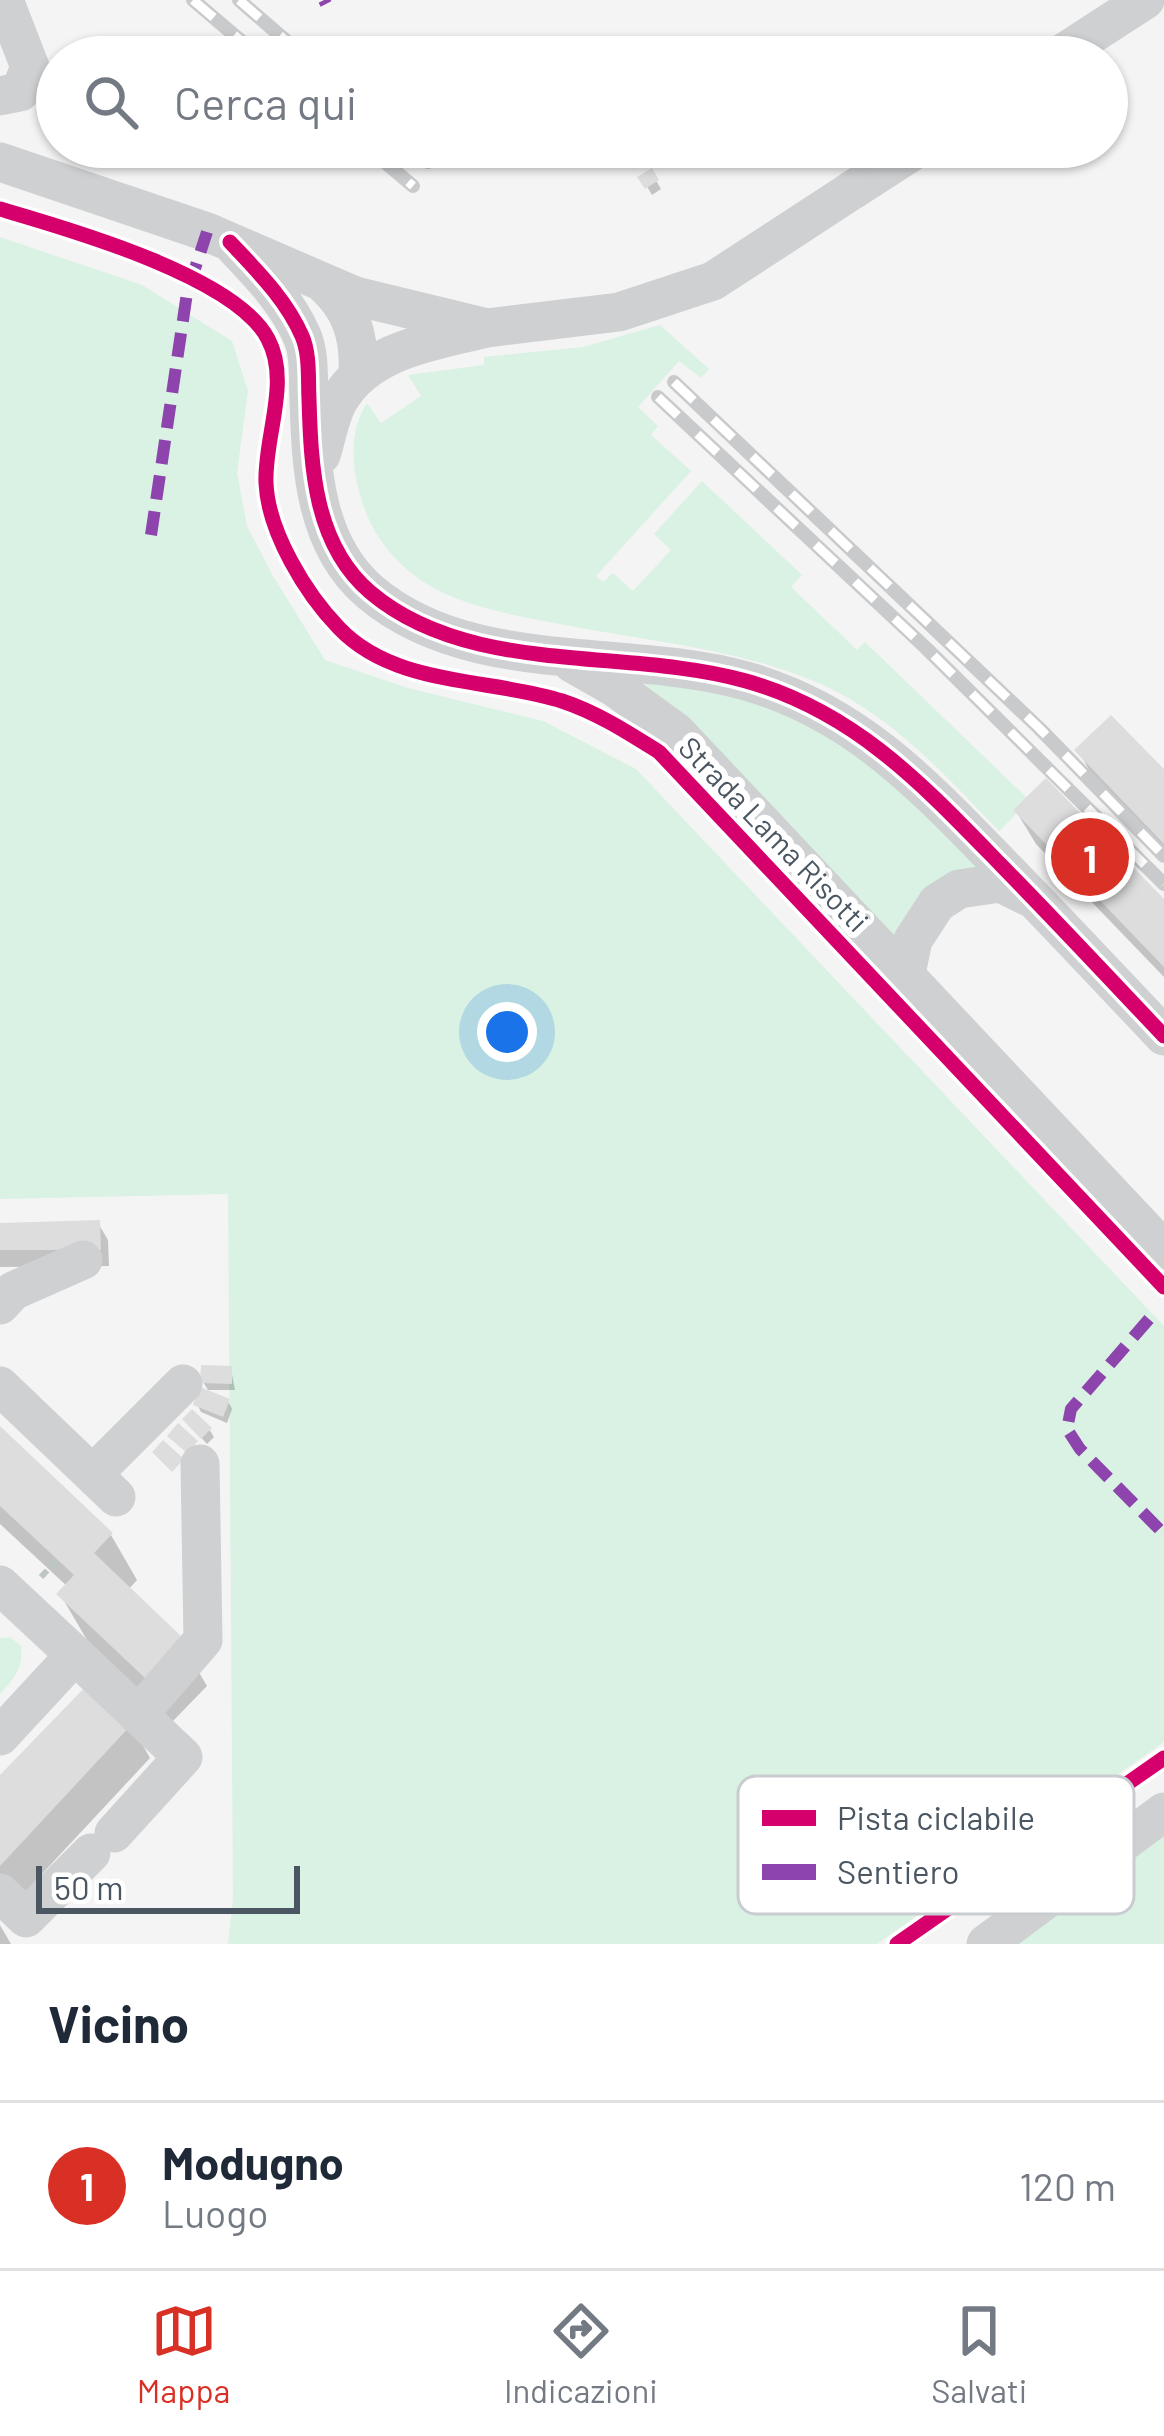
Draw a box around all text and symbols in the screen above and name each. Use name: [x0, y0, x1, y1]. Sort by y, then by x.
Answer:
search box: [36, 36, 1128, 168]
icon: search: [78, 69, 144, 135]
text: Cerca qui: [174, 75, 357, 129]
street label: Strada Lama Risotti: [672, 729, 877, 939]
pin: 1: [1051, 812, 1129, 902]
your location: [477, 1002, 537, 1062]
legend: [738, 1776, 1134, 1914]
text: Pista ciclabile: [837, 1797, 1035, 1837]
text: Sentiero: [837, 1851, 960, 1891]
scale bar: [36, 1860, 300, 1913]
text: 50 m: [54, 1867, 124, 1907]
text: Vicino: [48, 1992, 189, 2053]
text: Modugno: [162, 2135, 344, 2189]
text: 1: [80, 2162, 94, 2209]
text: 120 m: [1019, 2162, 1116, 2209]
text: Luogo: [162, 2189, 268, 2236]
tab: Mappa: [137, 2298, 230, 2410]
tab: Indicazioni: [504, 2298, 658, 2410]
tab: Salvati: [931, 2298, 1027, 2410]

